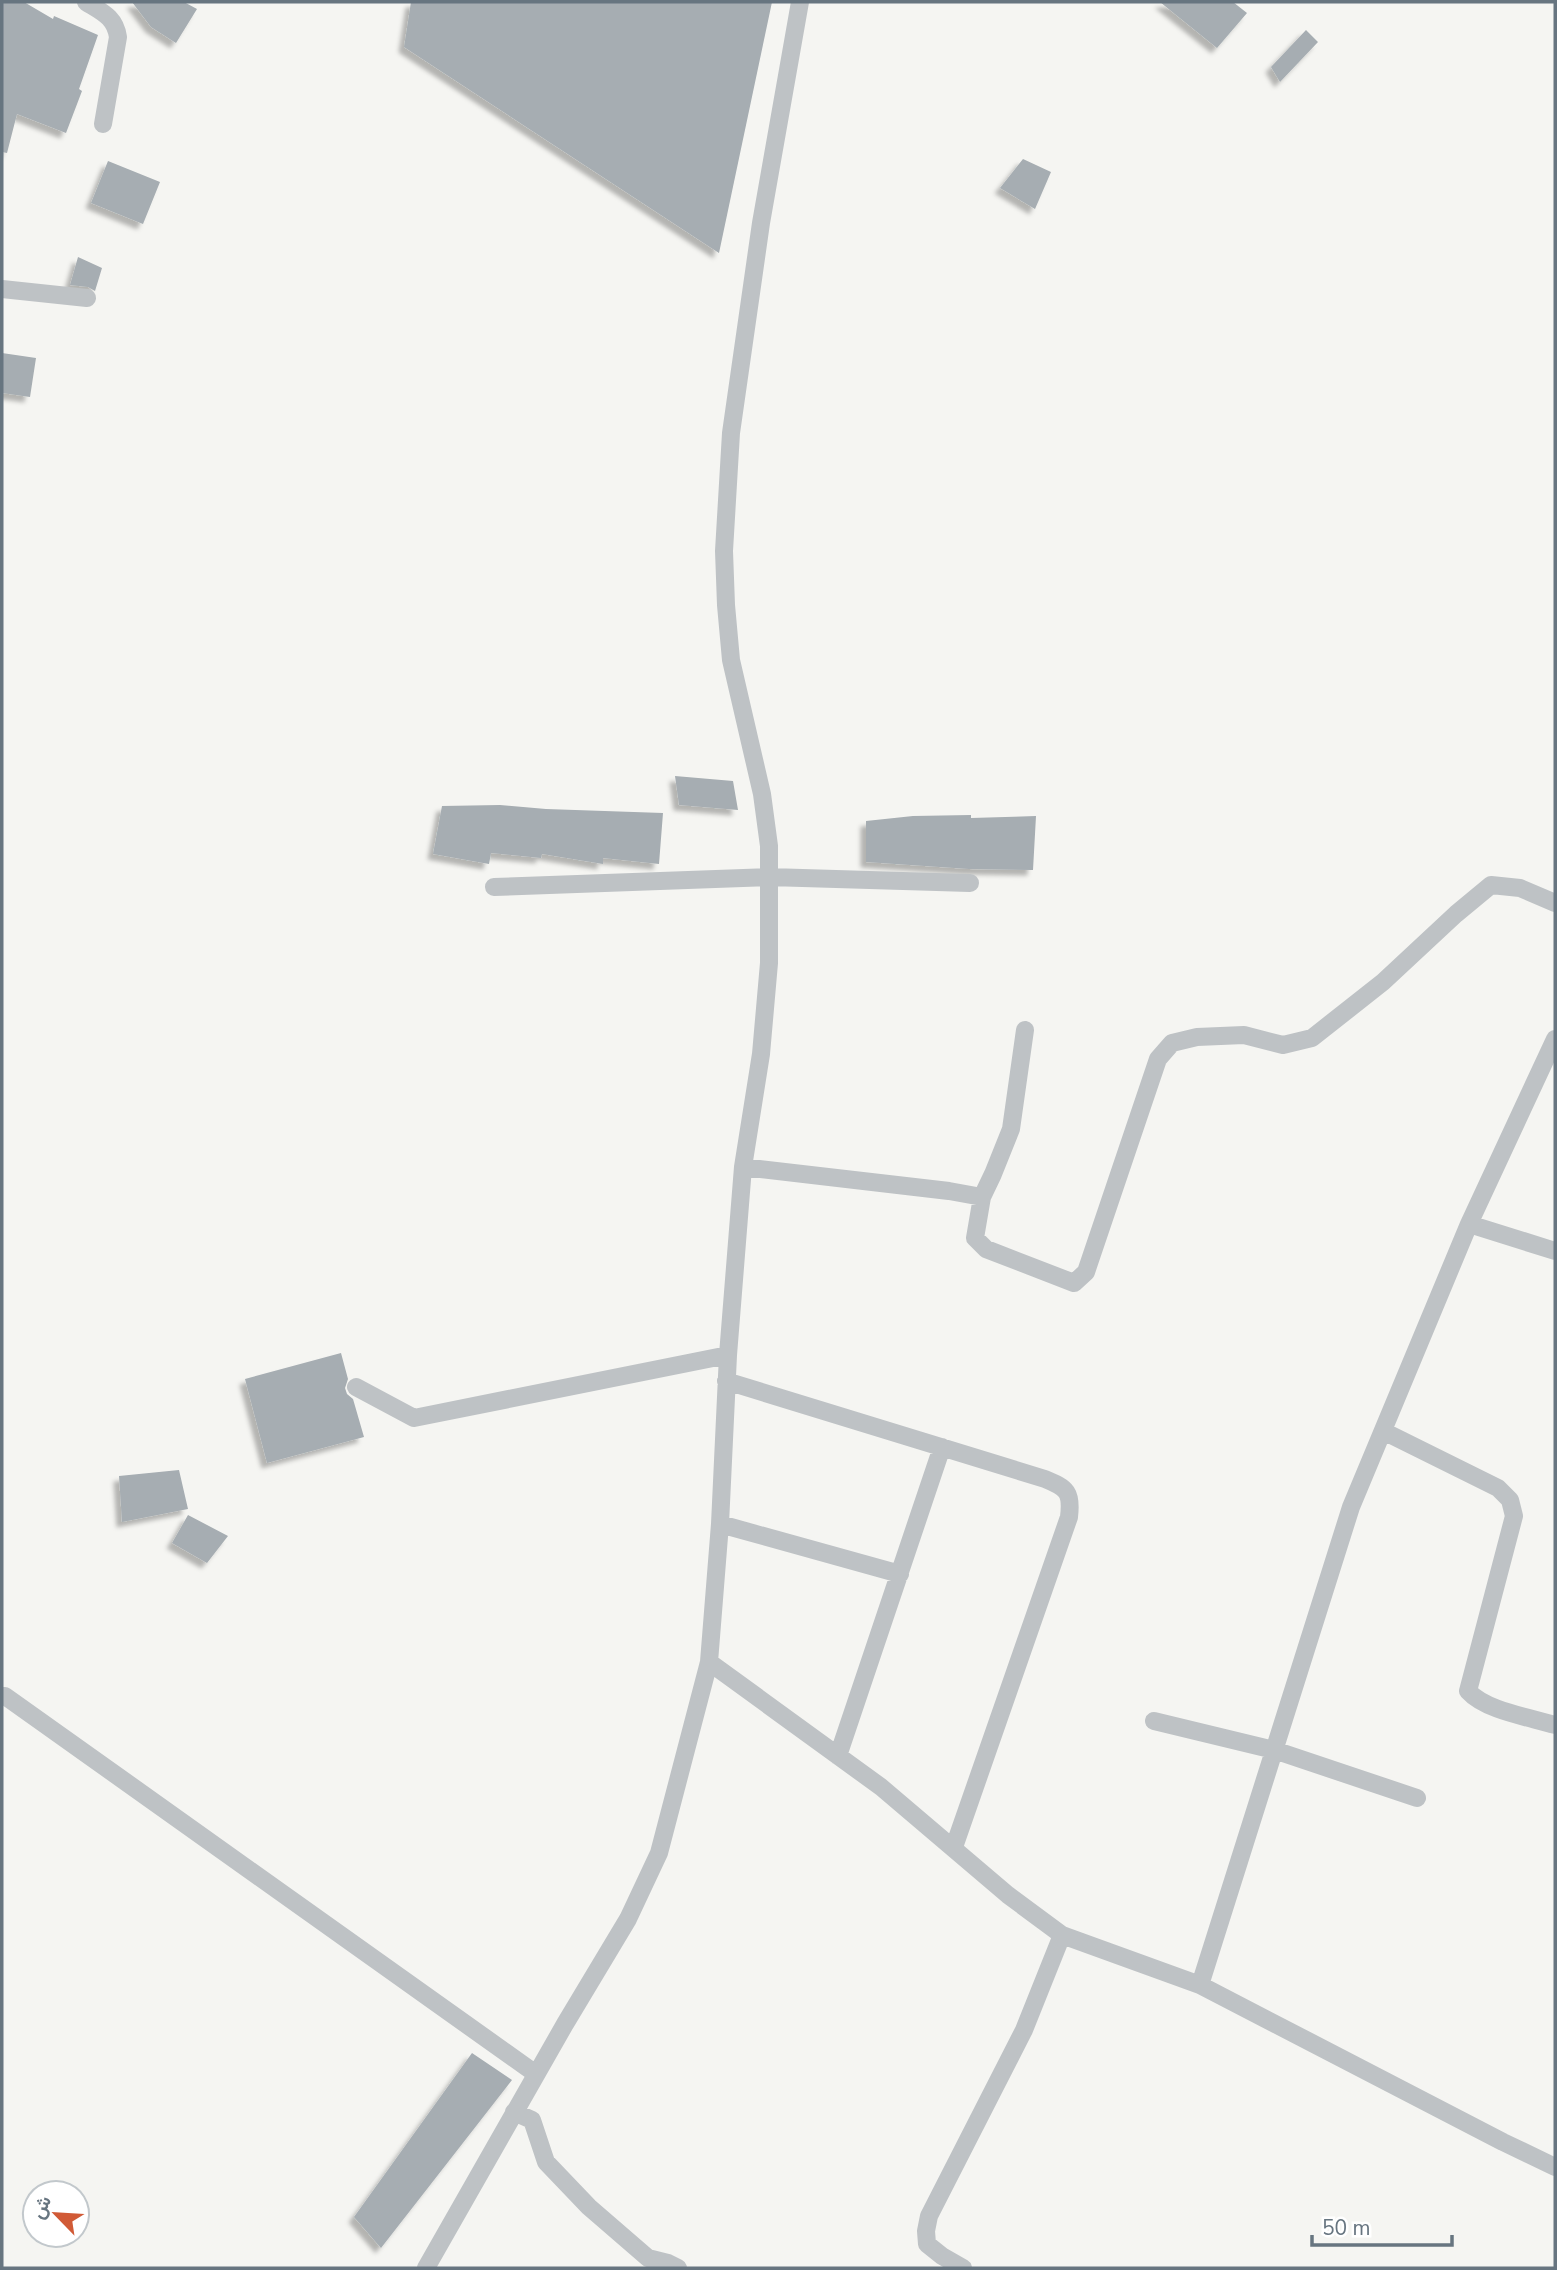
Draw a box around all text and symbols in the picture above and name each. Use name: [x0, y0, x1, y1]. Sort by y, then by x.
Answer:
north arrow: [21, 2179, 91, 2249]
text: ش: [25, 2191, 58, 2223]
scale bar: [1312, 2204, 1452, 2248]
text: 50 m: [1322, 2214, 1371, 2242]

